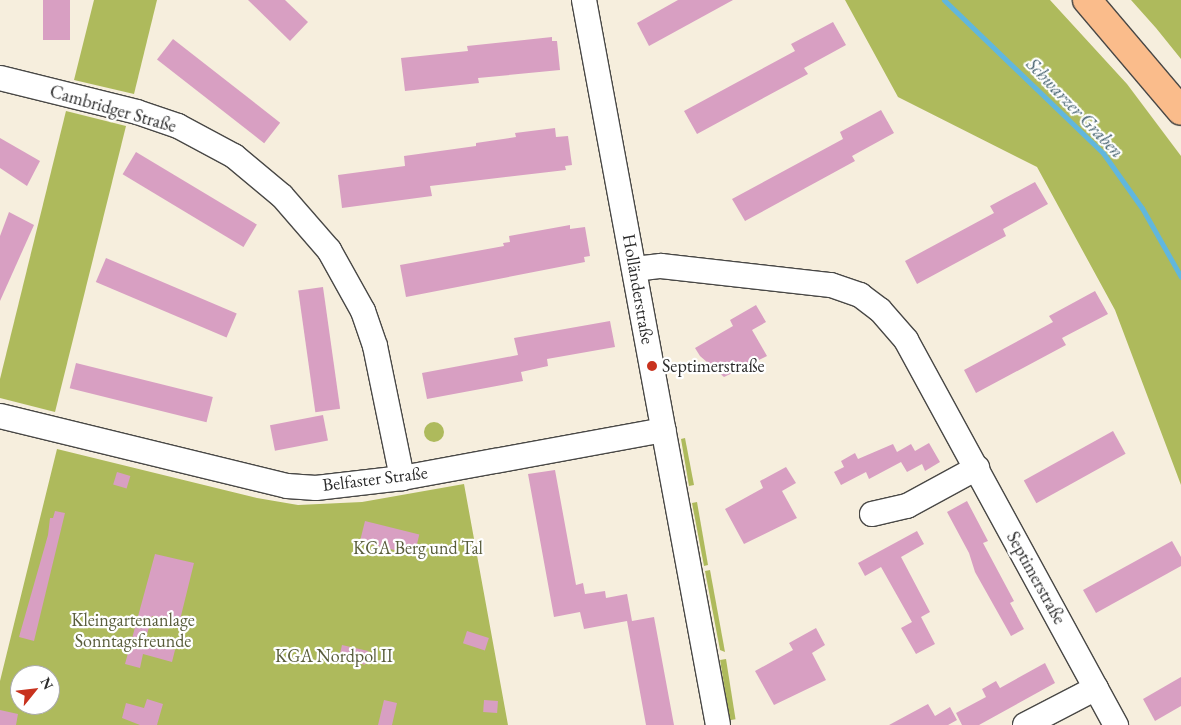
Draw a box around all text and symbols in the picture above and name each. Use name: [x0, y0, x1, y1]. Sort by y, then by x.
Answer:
water label: Schwarzer Graben: [1022, 53, 1128, 163]
street label: Cambridger Straße: [47, 81, 179, 137]
street label: Holländerstraße: [618, 232, 658, 346]
place label: Septimerstraße: [662, 355, 765, 377]
marker: Septimerstraße: [646, 360, 658, 372]
street label: Belfaster Straße: [321, 462, 429, 496]
street label: Septimerstraße: [1002, 528, 1070, 628]
park label: KGA Berg und Tal: [353, 537, 483, 559]
park label: Kleingartenanlage Sonntagsfreunde: [71, 610, 195, 652]
park label: KGA Nordpol II: [275, 645, 393, 667]
north arrow: [10, 665, 60, 715]
text: N: [37, 674, 58, 693]

